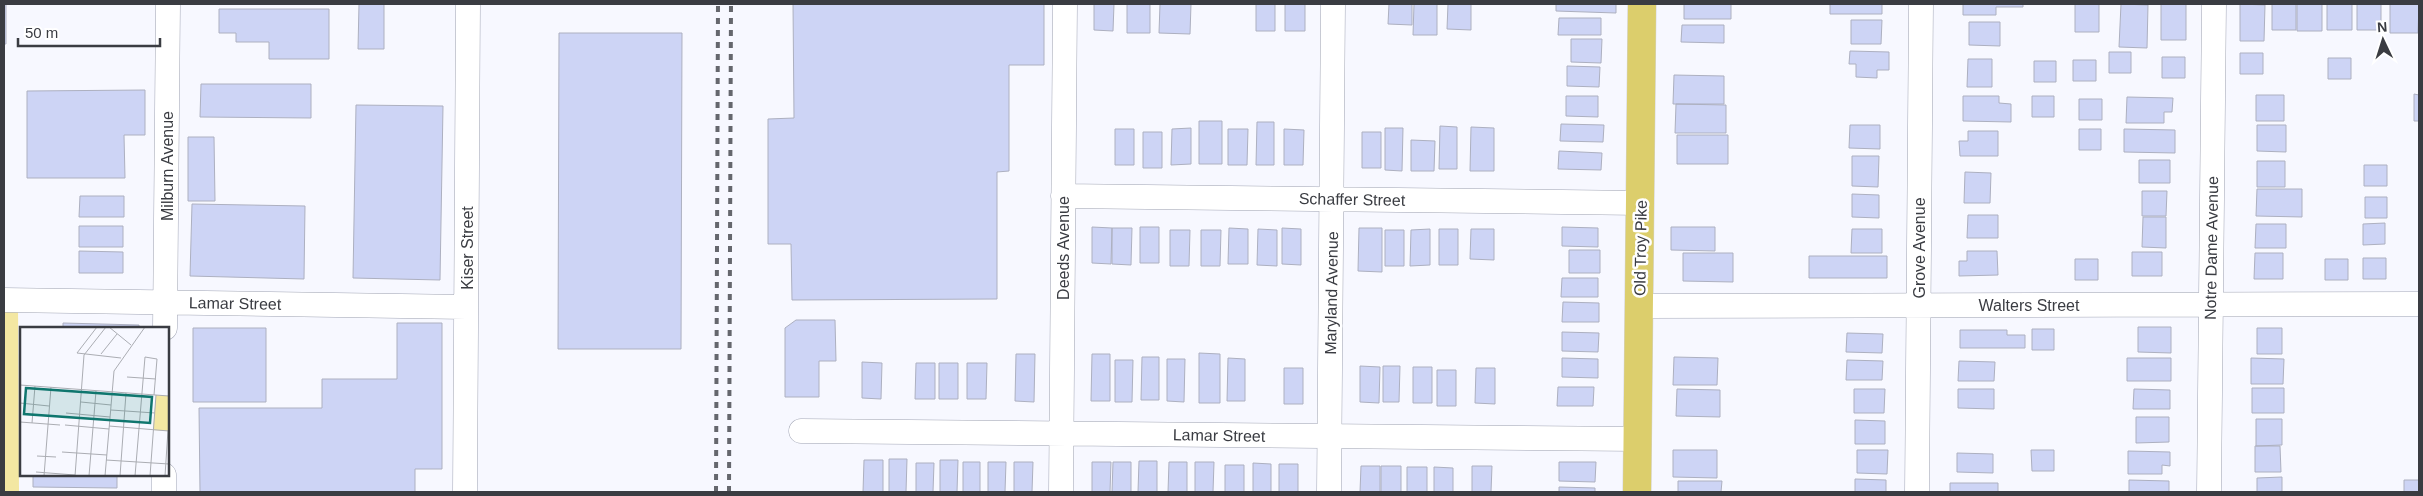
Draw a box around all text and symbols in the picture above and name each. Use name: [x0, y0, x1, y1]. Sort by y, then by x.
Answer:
scale bar: [18, 15, 160, 47]
north arrow: [2358, 15, 2408, 65]
text: N: [2376, 19, 2388, 35]
text: 50 m: [25, 24, 58, 41]
street label: Milburn Avenue: [159, 111, 176, 221]
street label: Notre Dame Avenue: [2202, 176, 2221, 320]
street label: Schaffer Street: [1299, 190, 1406, 209]
street label: Deeds Avenue: [1055, 196, 1072, 300]
street label: Grove Avenue: [1911, 197, 1928, 299]
street label: Old Troy Pike: [1631, 200, 1650, 296]
street label: Kiser Street: [459, 206, 476, 290]
street label: Maryland Avenue: [1322, 231, 1341, 355]
street label: Lamar Street: [189, 294, 282, 313]
street label: Walters Street: [1979, 297, 2080, 314]
inset map: [20, 327, 169, 476]
street label: Lamar Street: [1173, 426, 1266, 445]

